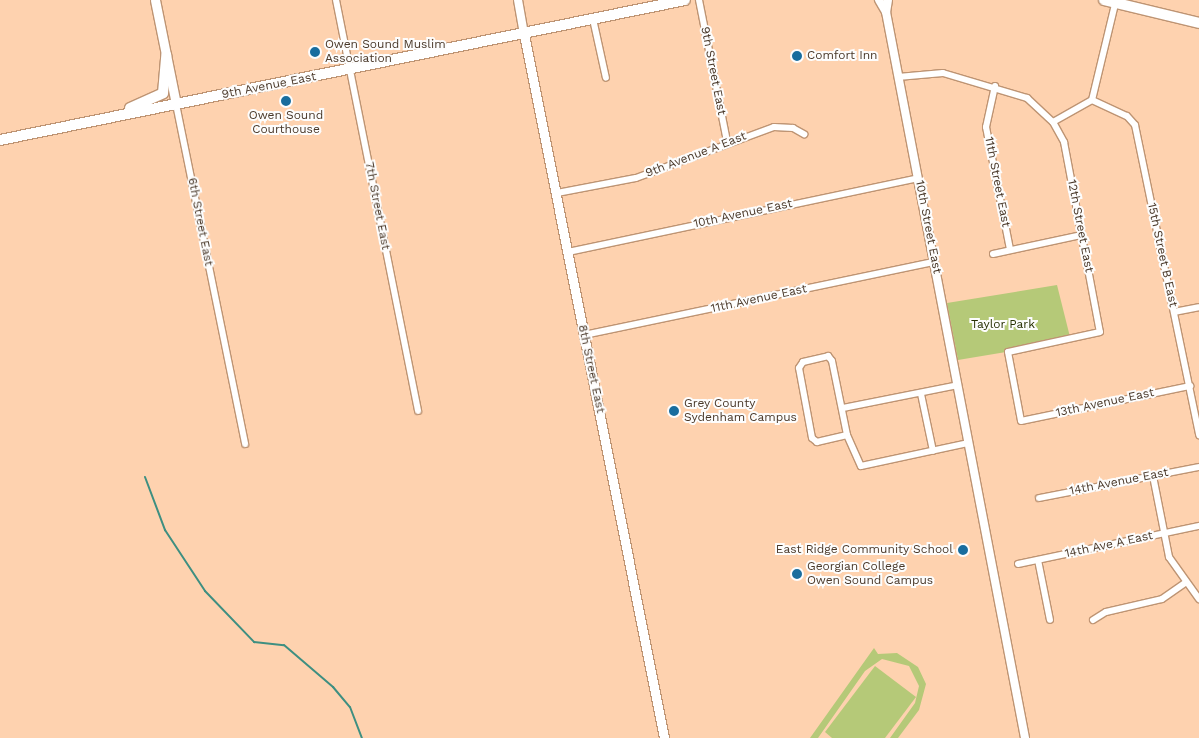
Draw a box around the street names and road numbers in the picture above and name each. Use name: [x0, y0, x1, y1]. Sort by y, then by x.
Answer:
street label: 9th Street East: [697, 25, 729, 117]
street label: 9th Avenue East: [220, 70, 318, 102]
street label: 9th Avenue A East: [643, 129, 749, 181]
street label: 11th Street East: [981, 136, 1013, 228]
street label: 7th Street East: [361, 161, 393, 251]
street label: 6th Street East: [184, 177, 216, 267]
street label: 12th Street East: [1064, 178, 1096, 274]
street label: 10th Street East: [912, 179, 944, 275]
street label: 10th Avenue East: [692, 196, 794, 232]
street label: 15th Street B East: [1144, 202, 1180, 308]
street label: 11th Avenue East: [709, 282, 809, 316]
street label: 8th Street East: [575, 324, 607, 414]
street label: 13th Avenue East: [1054, 386, 1156, 420]
street label: 14th Avenue East: [1068, 465, 1170, 499]
street label: 14th Ave A East: [1063, 528, 1155, 562]

